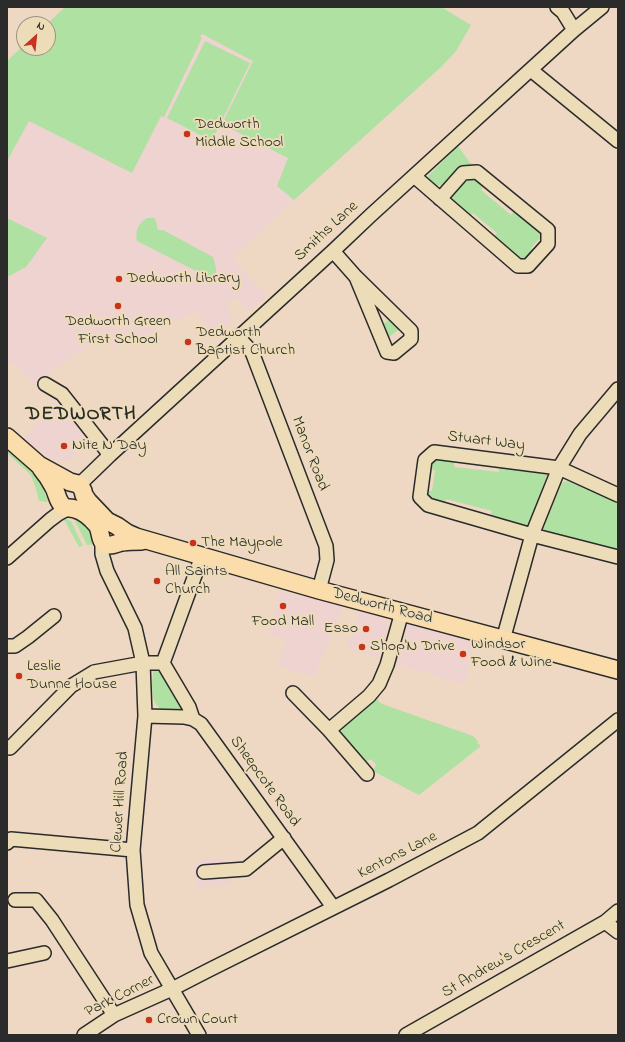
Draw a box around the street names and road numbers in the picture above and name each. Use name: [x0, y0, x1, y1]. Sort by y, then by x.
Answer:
street label: Smiths Lane: [291, 198, 363, 266]
street label: Manor Road: [286, 414, 332, 494]
street label: Stuart Way: [446, 428, 526, 456]
street label: Dedworth Road: [330, 584, 434, 630]
street label: Sheepcote Road: [225, 733, 303, 831]
street label: Clewer Hill Road: [108, 751, 134, 853]
street label: Kentons Lane: [355, 828, 441, 884]
street label: St Andrew's Crescent: [439, 917, 569, 1003]
street label: Park Corner: [82, 971, 158, 1023]

